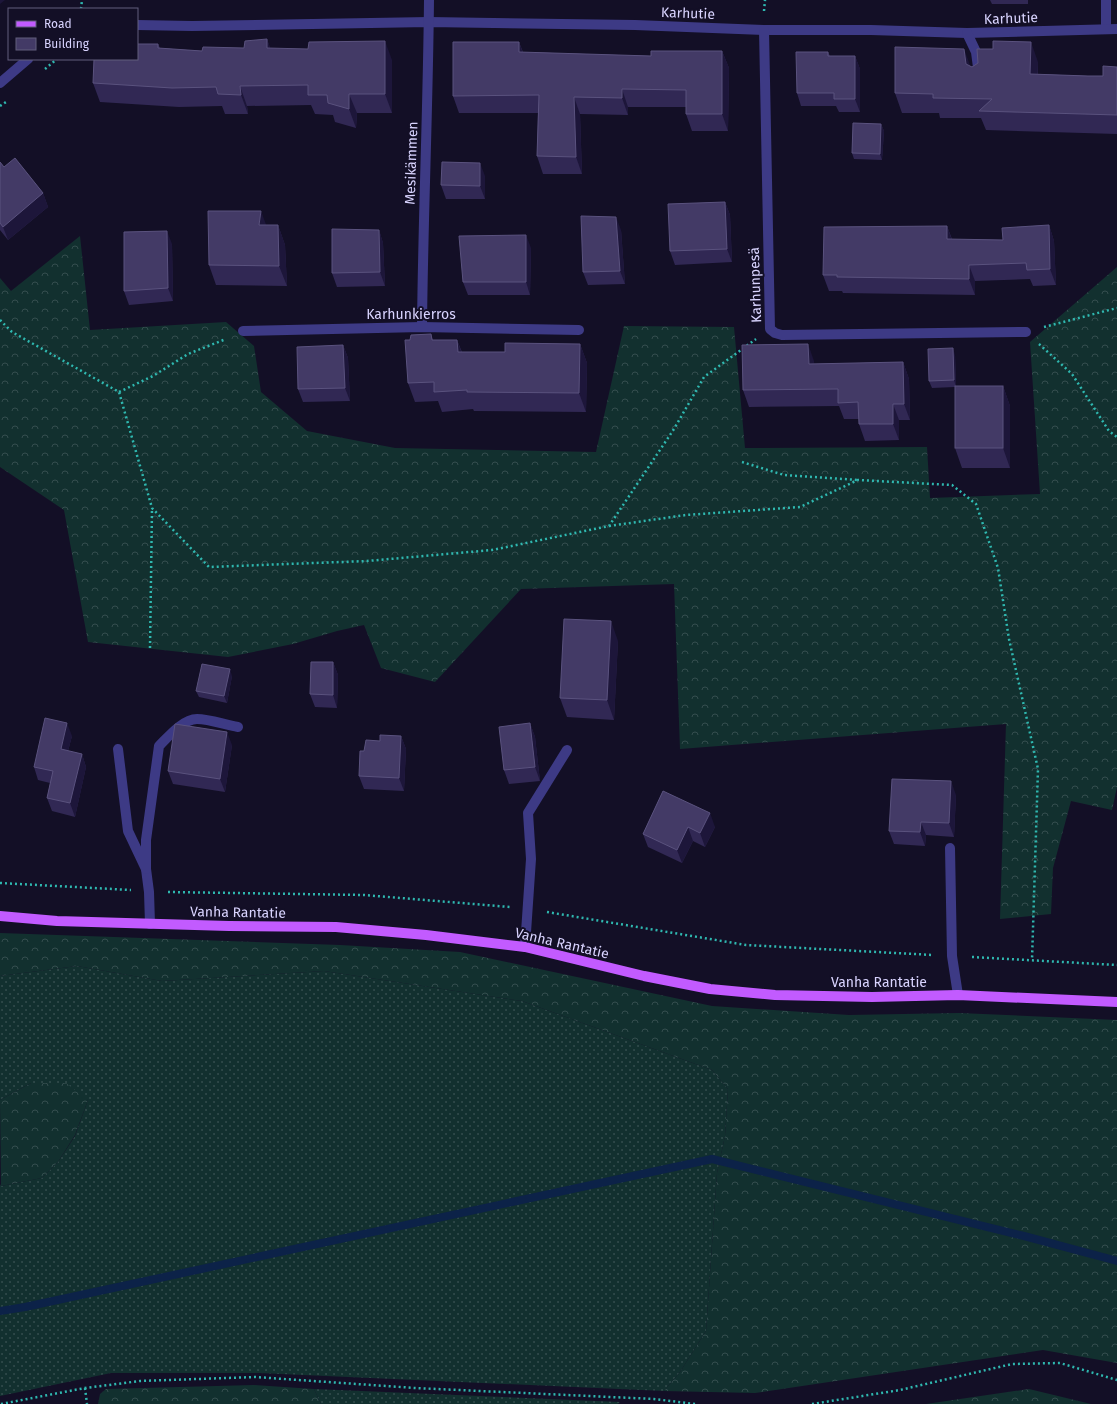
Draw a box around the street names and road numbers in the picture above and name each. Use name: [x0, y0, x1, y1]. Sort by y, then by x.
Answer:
street label: Karhutie: [661, 4, 715, 23]
street label: Karhutie: [984, 9, 1038, 28]
street label: Mesikämmen: [402, 121, 421, 205]
street label: Karhunpesä: [746, 247, 765, 323]
street label: Karhunkierros: [366, 306, 456, 323]
street label: Vanha Rantatie: [190, 903, 286, 922]
street label: Vanha Rantatie: [513, 924, 611, 963]
street label: Vanha Rantatie: [831, 974, 927, 991]

